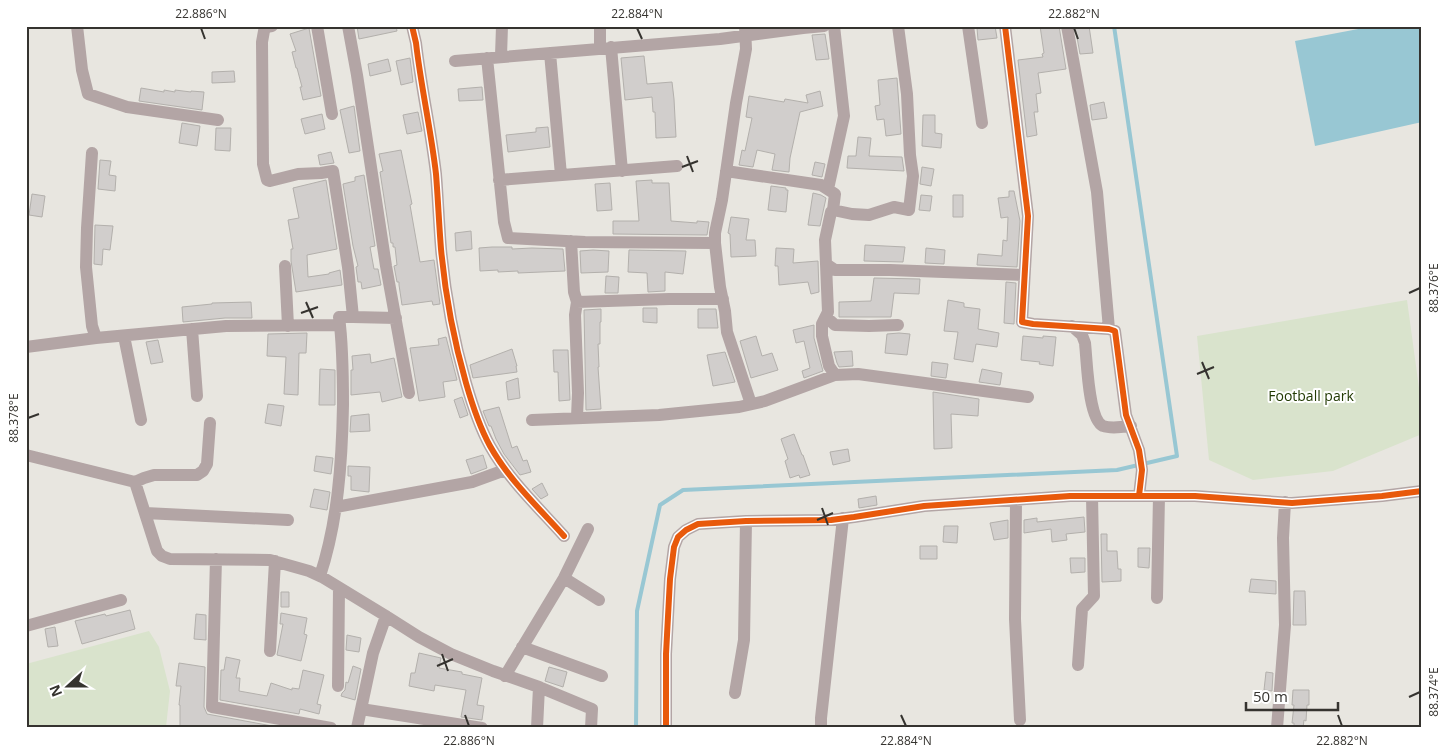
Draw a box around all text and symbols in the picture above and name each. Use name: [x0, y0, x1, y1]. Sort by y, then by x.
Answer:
text: 22.886°N: [175, 5, 227, 22]
text: 22.884°N: [611, 5, 663, 22]
text: 22.882°N: [1048, 5, 1100, 22]
text: 88.376°E: [1425, 263, 1442, 313]
park label: Football park: [1268, 386, 1354, 405]
text: 88.378°E: [5, 393, 22, 443]
north arrow: [42, 662, 92, 712]
text: 88.374°E: [1425, 667, 1442, 717]
scale bar: [1246, 679, 1338, 711]
text: N: [44, 682, 66, 700]
text: 50 m: [1253, 686, 1288, 706]
text: 22.886°N: [443, 732, 495, 749]
text: 22.884°N: [880, 732, 932, 749]
text: 22.882°N: [1316, 732, 1368, 749]

